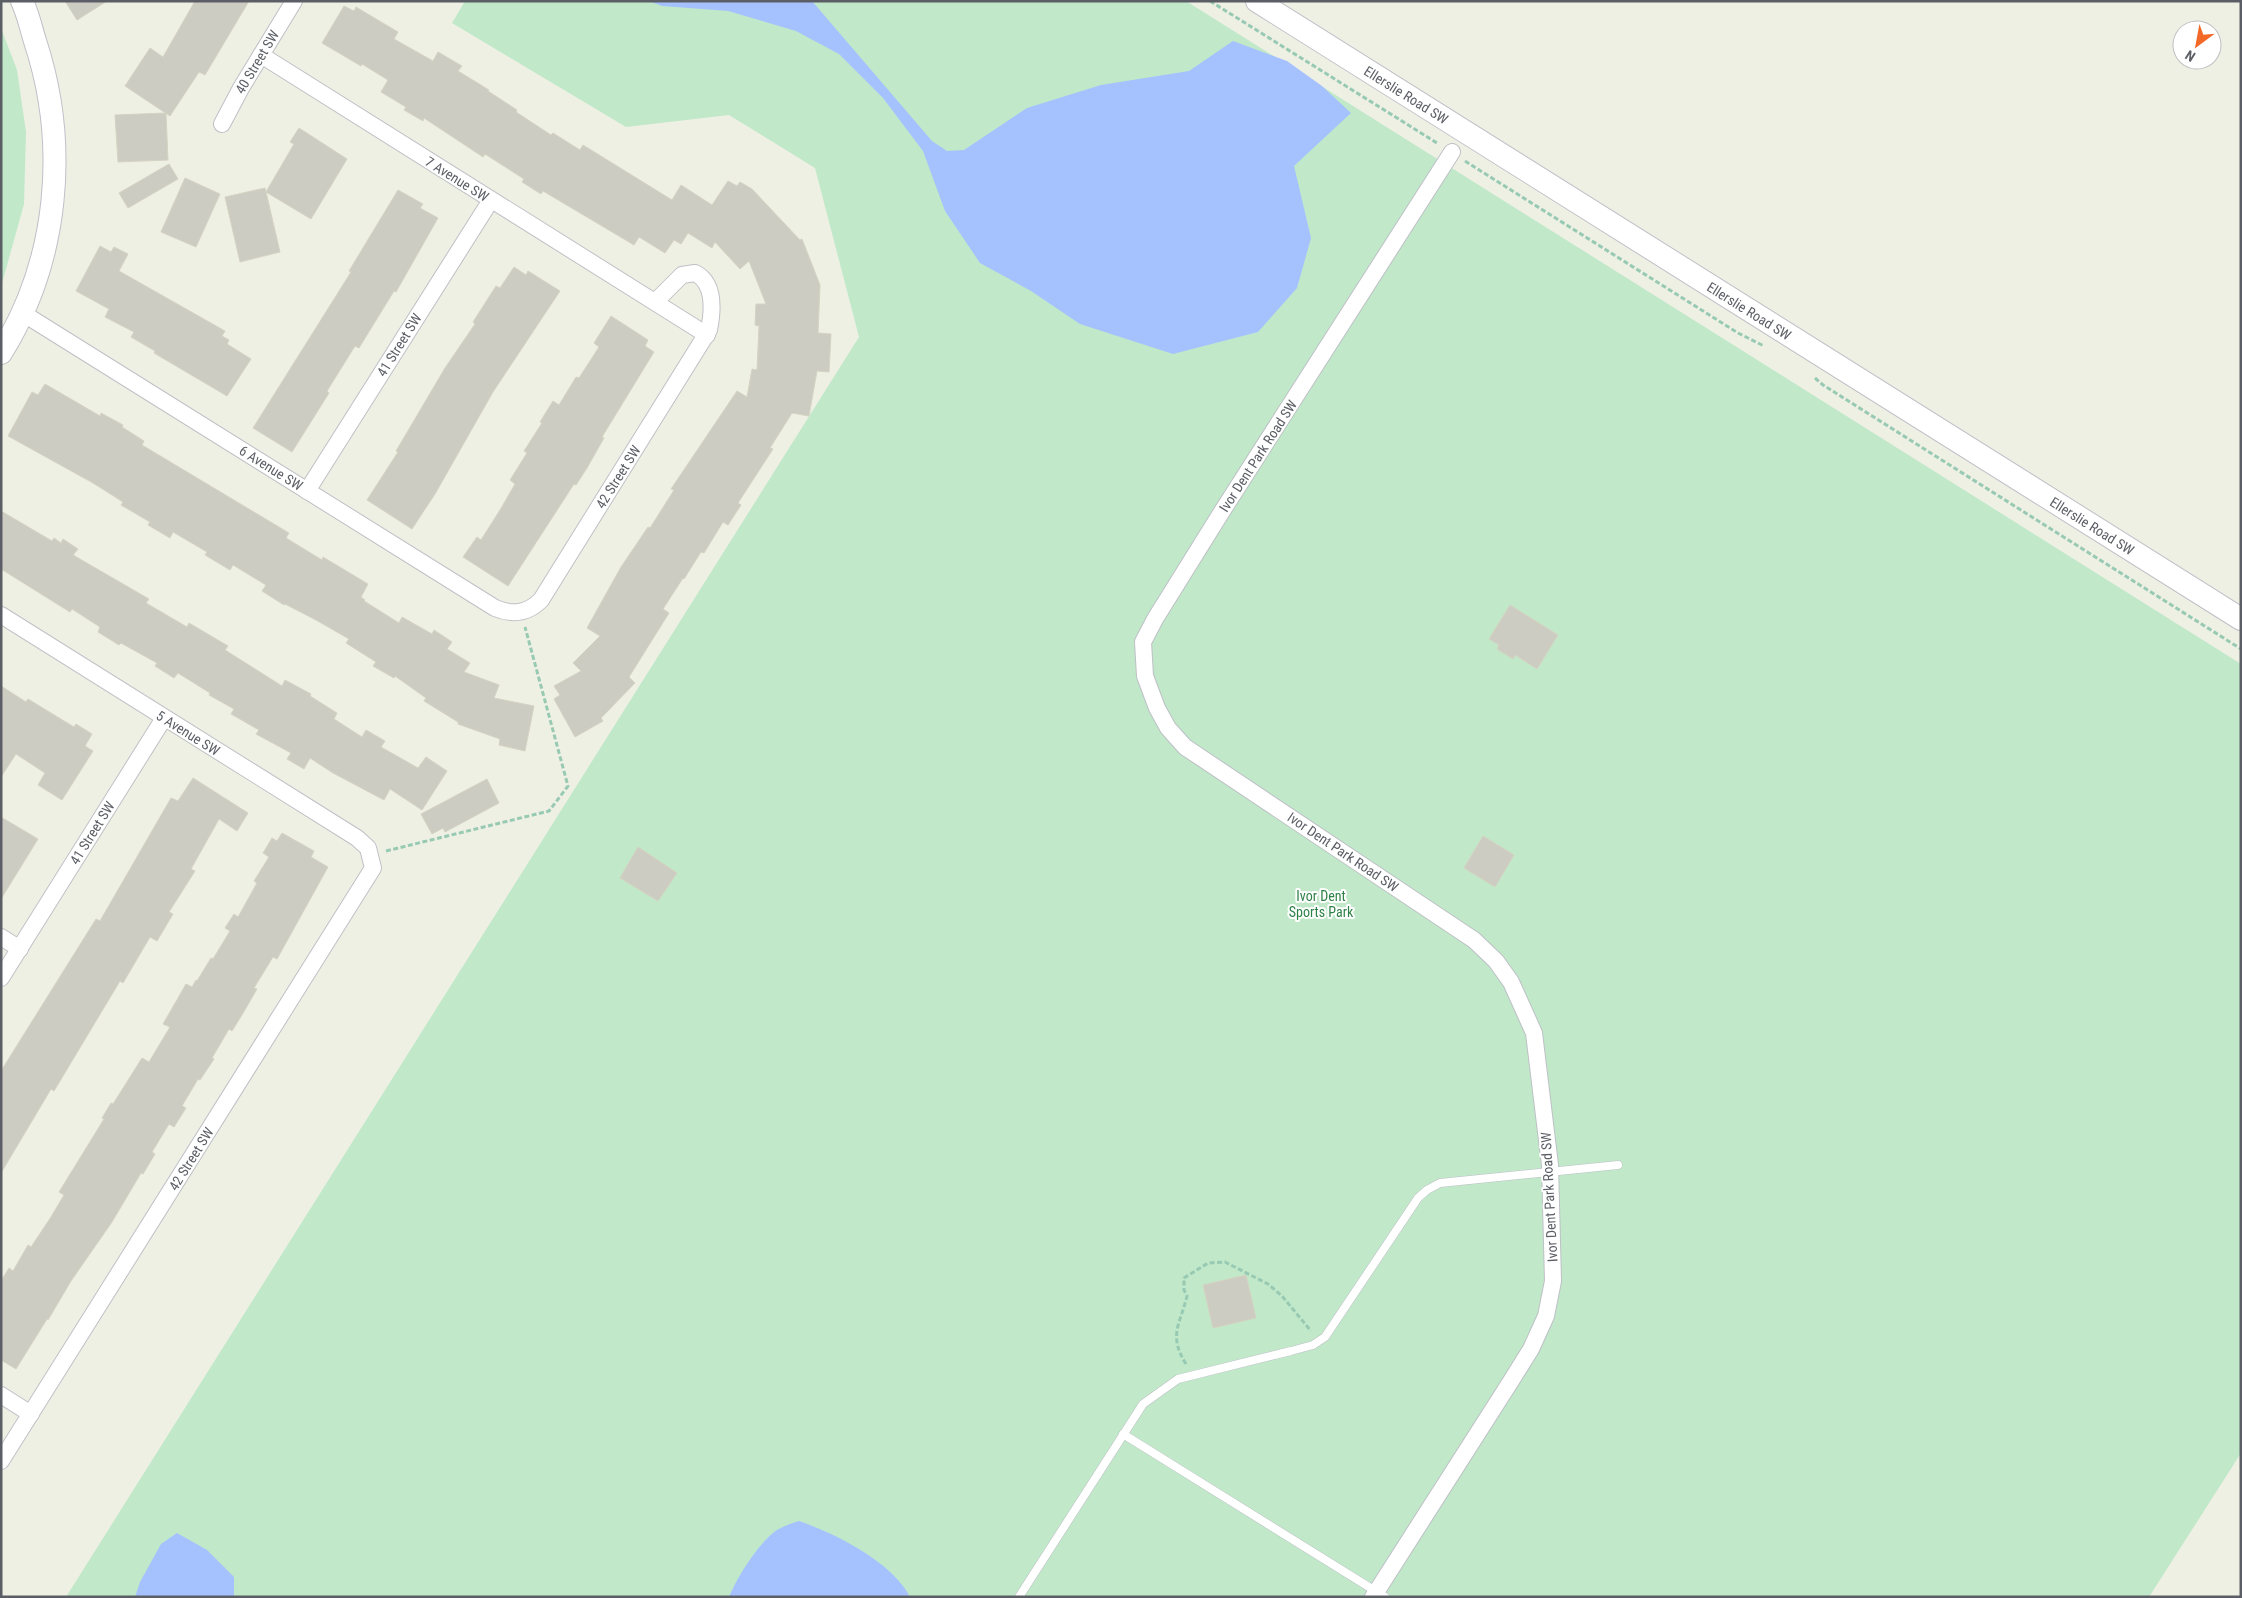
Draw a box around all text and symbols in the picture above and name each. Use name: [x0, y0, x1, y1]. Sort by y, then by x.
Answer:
north arrow: [2172, 20, 2222, 70]
street label: 40 Street SW: [232, 27, 282, 97]
text: N: [2182, 47, 2198, 65]
street label: Ellerslie Road SW: [1361, 63, 1451, 127]
street label: 7 Avenue SW: [422, 153, 492, 205]
street label: Ellerslie Road SW: [1704, 279, 1794, 343]
street label: 41 Street SW: [373, 310, 425, 379]
street label: Ivor Dent Park Road SW: [1216, 397, 1300, 515]
street label: 6 Avenue SW: [236, 442, 306, 494]
street label: 42 Street SW: [592, 442, 644, 511]
street label: Ellerslie Road SW: [2047, 494, 2137, 558]
street label: 5 Avenue SW: [153, 707, 223, 759]
street label: 41 Street SW: [66, 798, 118, 867]
street label: Ivor Dent Park Road SW: [1285, 809, 1402, 895]
park label: Ivor Dent Sports Park: [1289, 888, 1354, 920]
street label: 42 Street SW: [165, 1124, 217, 1193]
street label: Ivor Dent Park Road SW: [1538, 1131, 1560, 1262]

